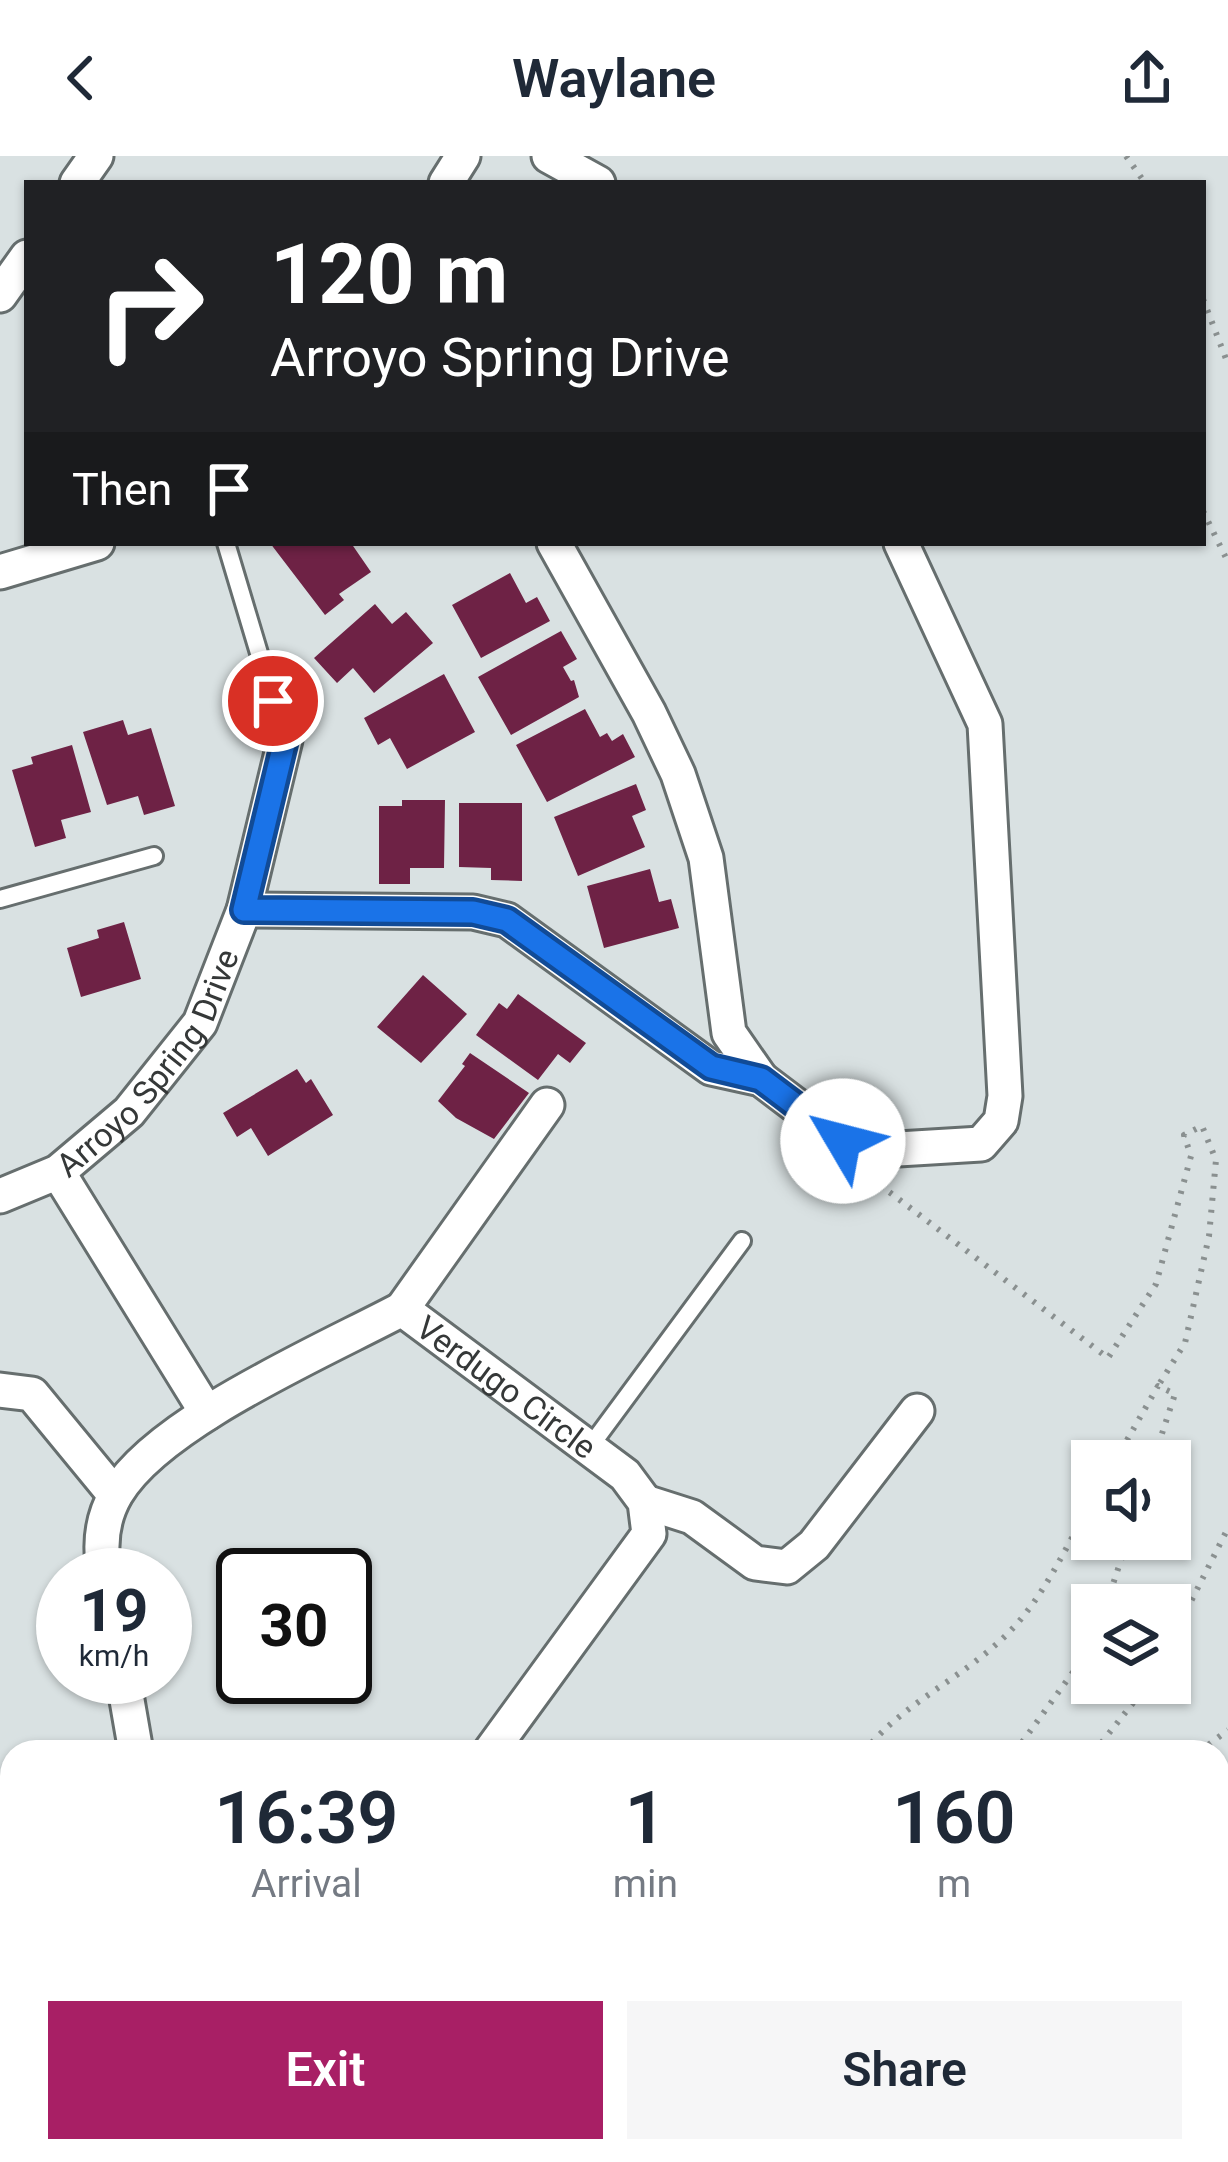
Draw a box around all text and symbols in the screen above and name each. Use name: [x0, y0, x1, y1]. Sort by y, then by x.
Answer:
icon: back: [48, 45, 114, 111]
icon: share: [1114, 45, 1180, 111]
text: Waylane: [512, 47, 716, 110]
text: 120 m: [270, 225, 508, 324]
icon: right: [72, 228, 228, 384]
text: Arroyo Spring Drive: [270, 326, 730, 389]
icon: arrive: [196, 456, 262, 522]
text: Then: [72, 463, 172, 516]
pin: [222, 650, 324, 752]
icon: arrive: [240, 668, 306, 734]
street label: Arroyo Spring Drive: [48, 943, 246, 1184]
position arrow: [780, 1078, 906, 1204]
street label: Verdugo Circle: [409, 1307, 604, 1466]
map controls: [1071, 1440, 1191, 1704]
button: sound: [1071, 1440, 1191, 1560]
speed limit sign: 30: [216, 1548, 372, 1704]
text: 19: [80, 1575, 148, 1646]
button: layers: [1071, 1584, 1191, 1704]
text: km/h: [79, 1638, 149, 1673]
text: 16:39: [214, 1776, 398, 1861]
text: 1: [625, 1776, 666, 1861]
text: 160: [892, 1776, 1016, 1861]
text: Arrival: [251, 1861, 362, 1907]
text: min: [613, 1861, 678, 1907]
text: m: [937, 1861, 971, 1907]
button: Exit: [48, 2001, 603, 2139]
button: Share: [627, 2001, 1182, 2139]

